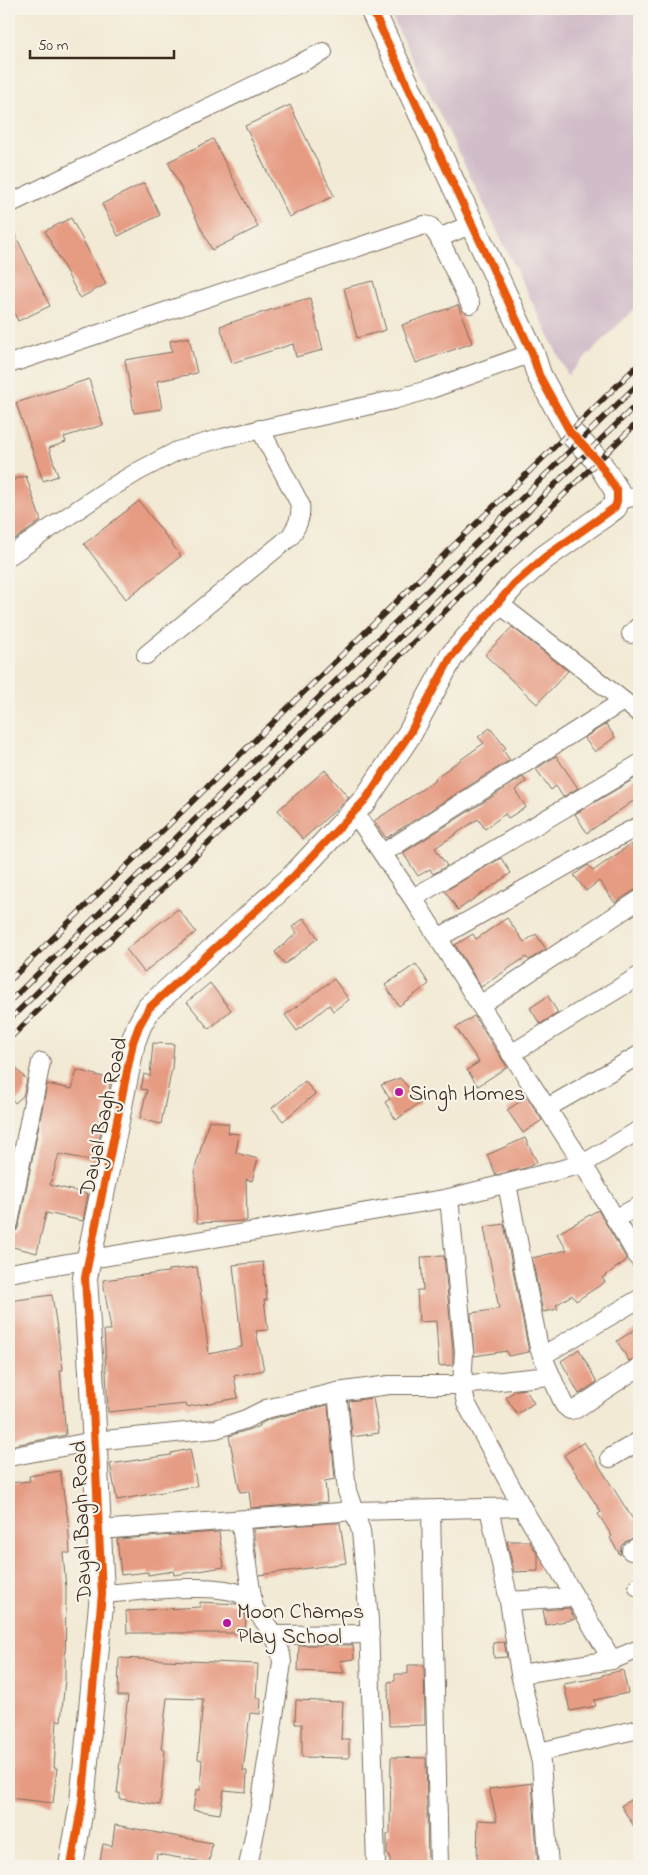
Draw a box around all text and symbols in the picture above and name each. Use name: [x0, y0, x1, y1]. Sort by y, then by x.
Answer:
scale bar: [30, 28, 174, 60]
text: 50 m: [38, 35, 69, 57]
street label: Dayal Bagh Road: [72, 1035, 138, 1200]
place label: Singh Homes: [409, 1079, 525, 1112]
marker: Singh Homes: [393, 1086, 405, 1098]
street label: Dayal Bagh Road: [64, 1440, 103, 1603]
place label: Moon Champs Play School: [237, 1597, 364, 1655]
marker: Moon Champs Play School: [221, 1617, 233, 1629]

